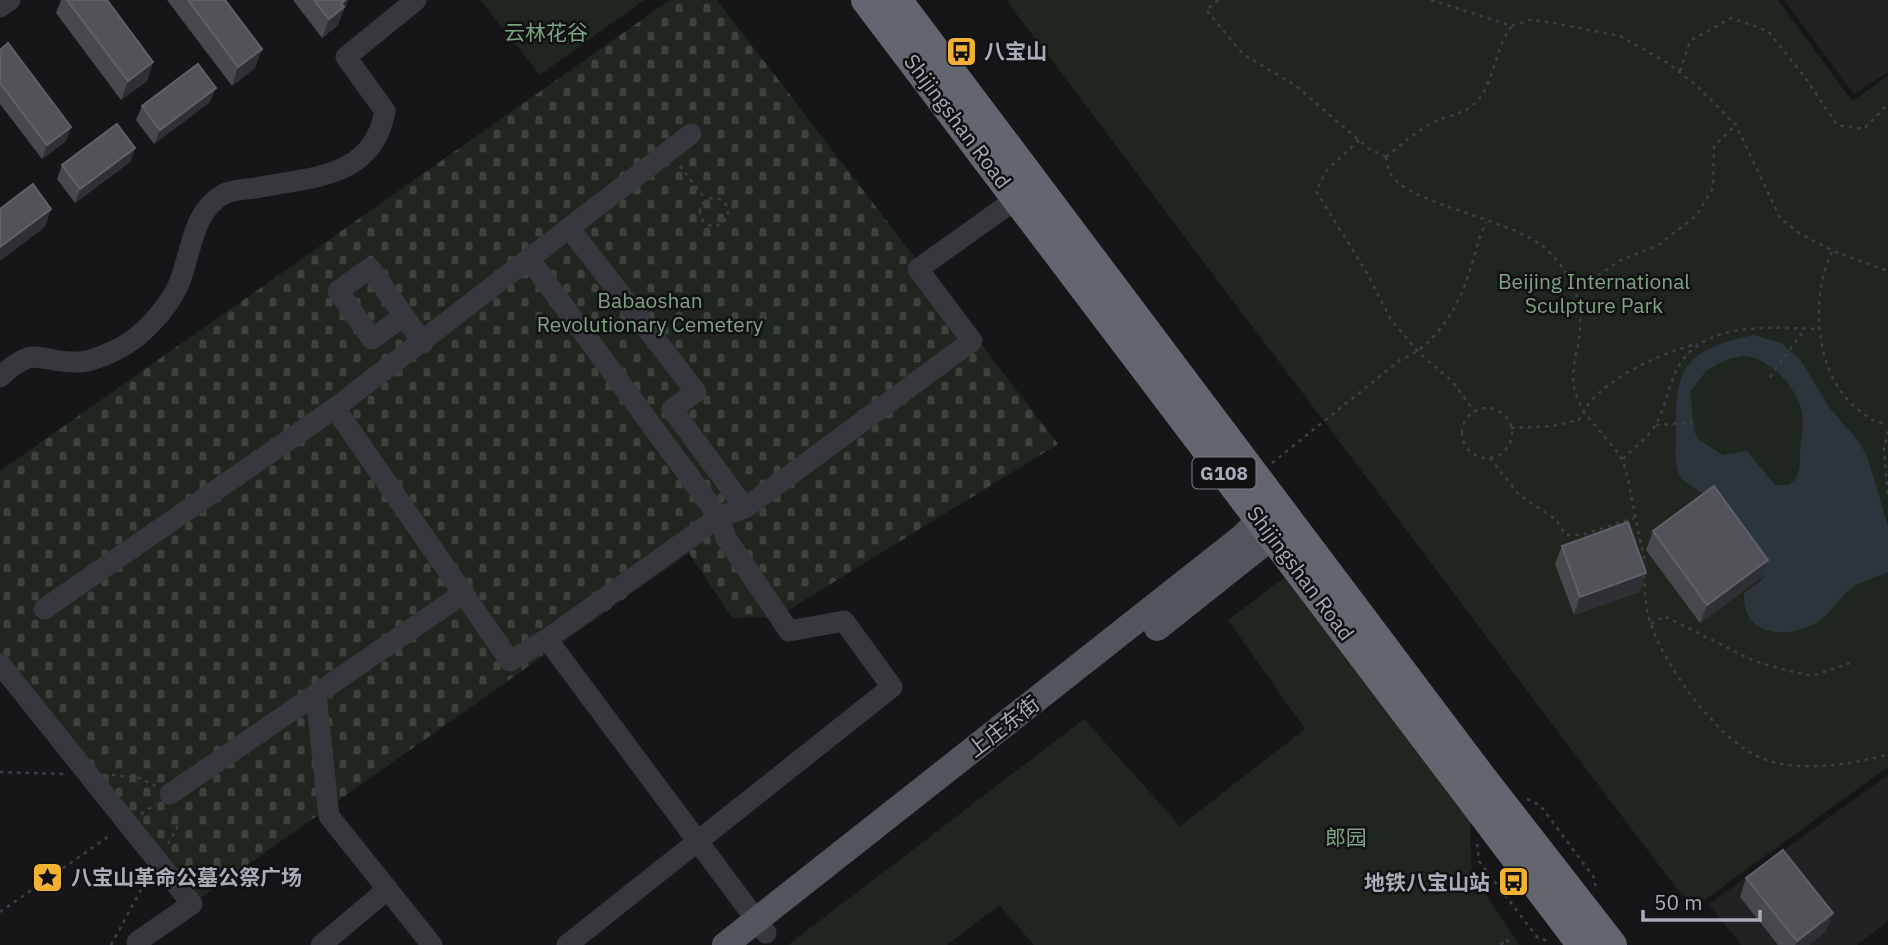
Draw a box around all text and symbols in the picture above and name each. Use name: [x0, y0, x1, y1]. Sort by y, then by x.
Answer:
park label: 云林花谷: [504, 18, 588, 46]
bus stop icon: 八宝山: [944, 34, 978, 68]
place label: 八宝山: [984, 37, 1047, 65]
street label: Shijingshan Road: [898, 48, 1018, 194]
park label: Beijing International Sculpture Park: [1498, 267, 1690, 319]
park label: Babaoshan Revolutionary Cemetery: [537, 286, 764, 338]
road number: G108: [1192, 458, 1256, 488]
street label: Shijingshan Road: [1241, 500, 1361, 646]
street label: 上庄东街: [961, 689, 1045, 763]
park label: 郎园: [1325, 823, 1367, 851]
place icon: 八宝山革命公墓公祭广场: [31, 860, 65, 894]
place label: 八宝山革命公墓公祭广场: [71, 863, 302, 891]
bus stop icon: 地铁八宝山站: [1496, 865, 1530, 899]
place label: 地铁八宝山站: [1364, 868, 1490, 896]
scale bar: [1643, 878, 1760, 922]
text: 50 m: [1654, 888, 1703, 916]

